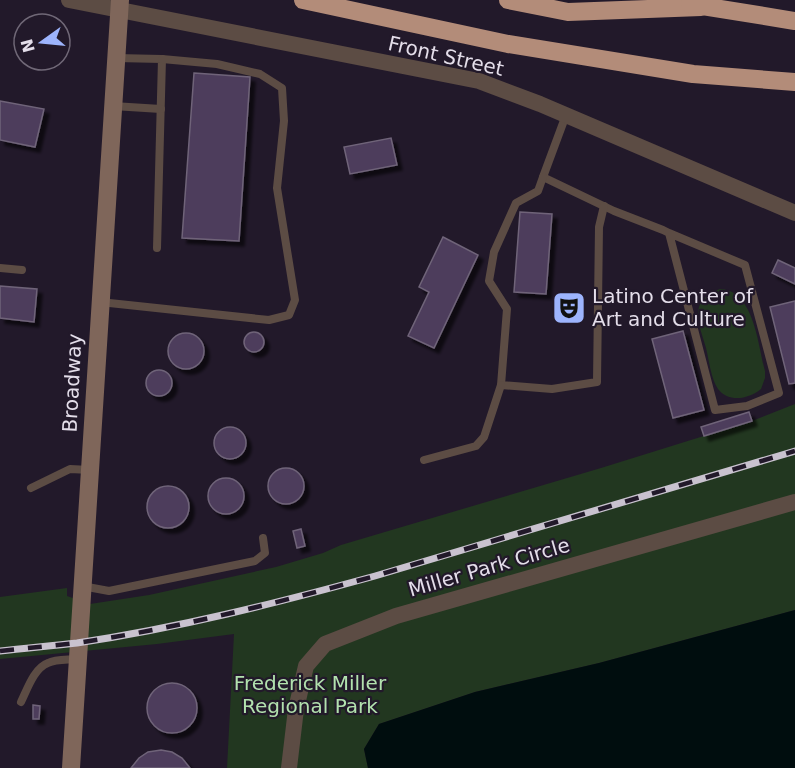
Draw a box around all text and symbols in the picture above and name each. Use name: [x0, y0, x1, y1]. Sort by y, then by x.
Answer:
north arrow: [12, 12, 72, 72]
street label: Front Street: [386, 31, 506, 81]
text: N: [17, 37, 39, 55]
place label: Latino Center of Art and Culture: [592, 284, 754, 331]
theatre icon: Latino Center of Art and Culture: [551, 290, 587, 326]
street label: Broadway: [57, 333, 87, 433]
street label: Miller Park Circle: [406, 533, 572, 601]
park label: Frederick Miller Regional Park: [234, 671, 387, 718]

